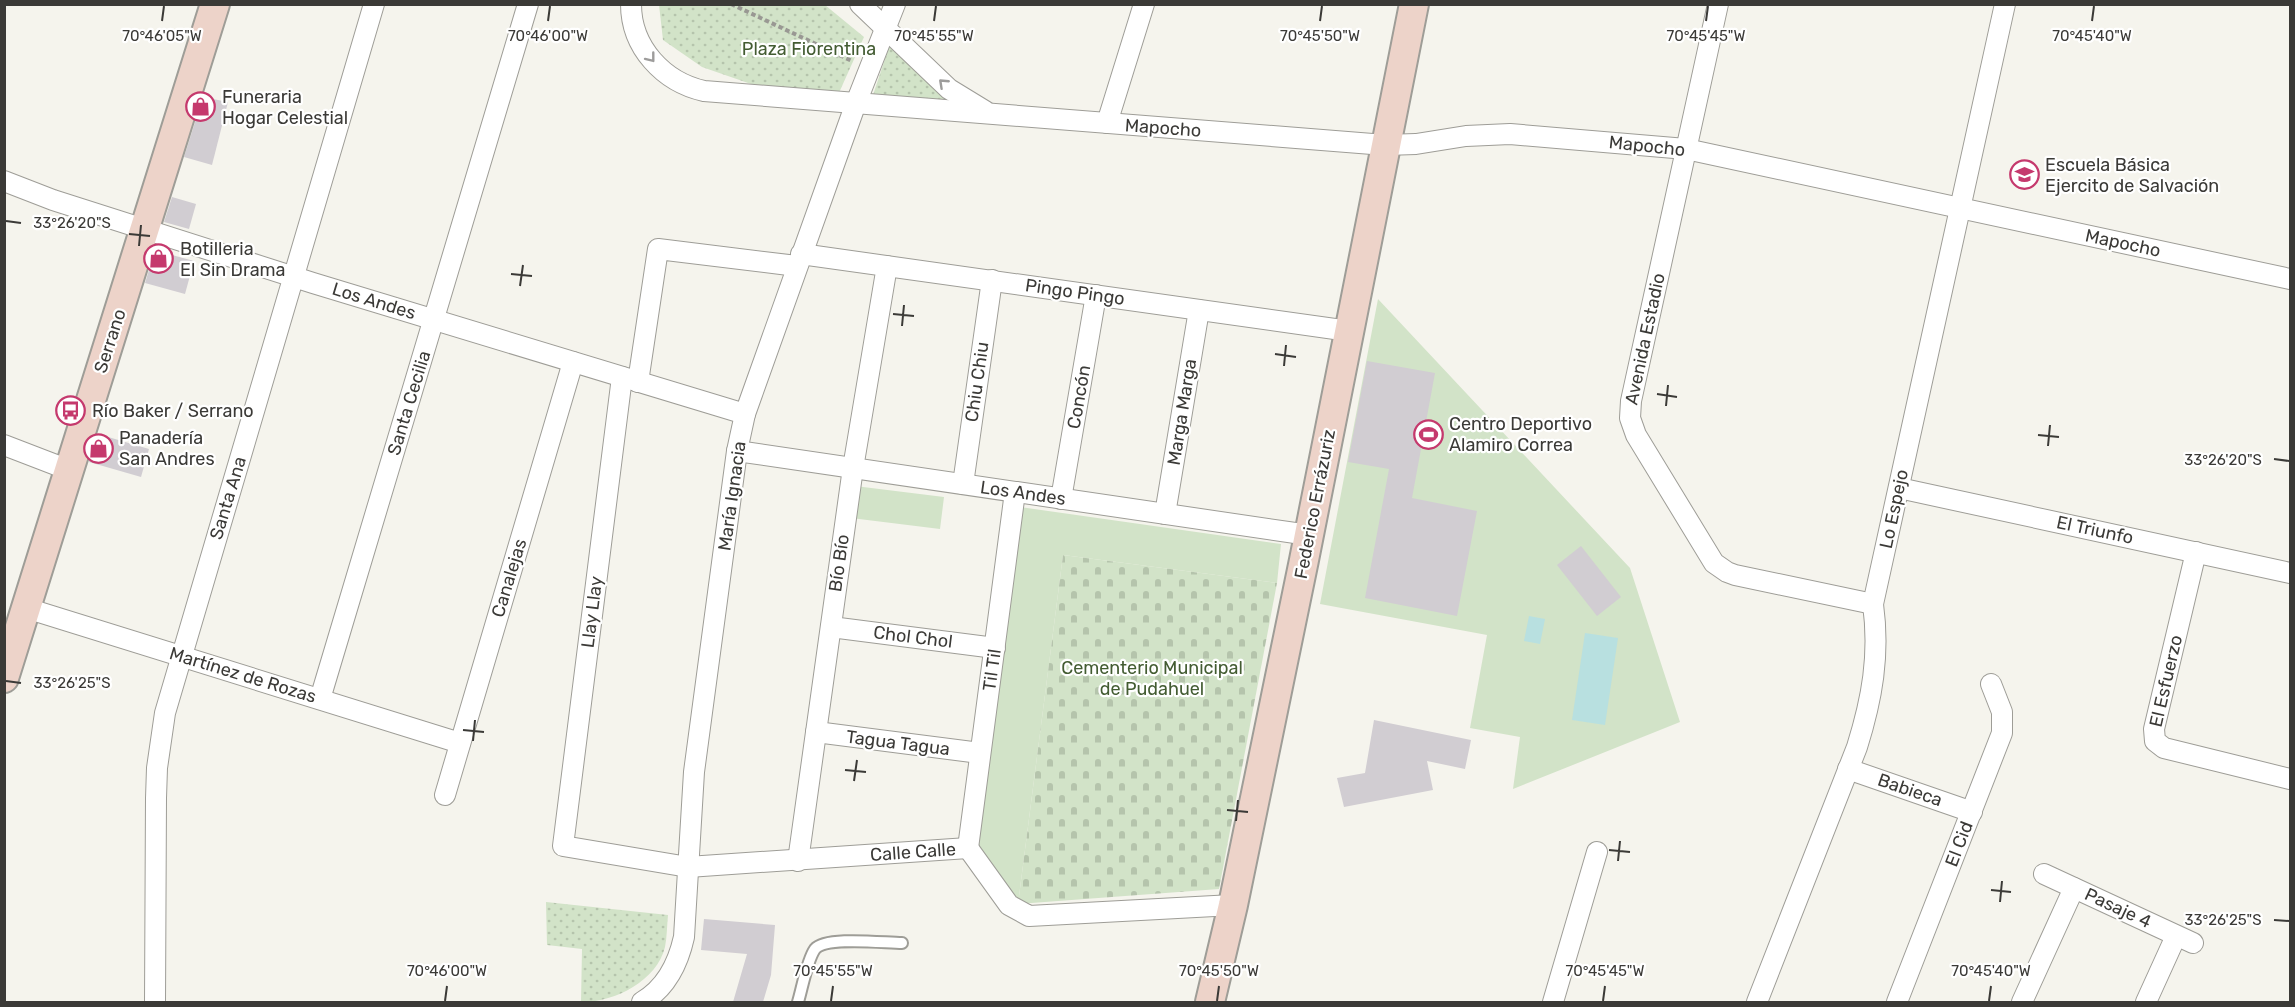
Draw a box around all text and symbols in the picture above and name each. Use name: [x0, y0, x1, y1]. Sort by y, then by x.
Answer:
text: 70°46'05"W: [122, 27, 202, 45]
text: 70°46'00"W: [508, 27, 588, 45]
text: 70°45'55"W: [894, 27, 974, 45]
text: 70°45'50"W: [1280, 27, 1360, 45]
text: 70°45'45"W: [1667, 27, 1745, 45]
text: 70°45'40"W: [2052, 27, 2132, 45]
park label: Plaza Fiorentina: [742, 38, 876, 60]
one-way arrow: [644, 51, 655, 62]
one-way arrow: [939, 79, 950, 90]
place label: Funeraria Hogar Celestial: [222, 86, 348, 129]
shop icon: Funeraria Hogar Celestial: [185, 91, 217, 123]
street label: Mapocho: [1124, 114, 1202, 142]
street label: Mapocho: [1608, 131, 1686, 161]
place label: Escuela Básica Ejercito de Salvación: [2045, 154, 2219, 197]
school or university icon: Escuela Básica Ejercito de Salvación: [2008, 159, 2040, 191]
text: 33°26'20"S: [33, 214, 111, 232]
street label: Mapocho: [2083, 224, 2163, 262]
place label: Botilleria El Sin Drama: [180, 238, 286, 281]
shop icon: Botilleria El Sin Drama: [143, 243, 175, 275]
street label: Avenida Estadio: [1620, 271, 1670, 407]
street label: Pingo Pingo: [1024, 274, 1126, 310]
street label: Los Andes: [330, 278, 418, 324]
street label: Serrano: [89, 306, 131, 376]
street label: Chiu Chiu: [960, 341, 994, 423]
street label: Santa Cecilia: [383, 348, 435, 458]
street label: Marga Marga: [1163, 357, 1201, 467]
street label: Concón: [1063, 363, 1095, 431]
bus stop icon: Río Baker / Serrano: [55, 395, 87, 427]
place label: Río Baker / Serrano: [92, 400, 254, 422]
place label: Centro Deportivo Alamiro Correa: [1449, 413, 1592, 456]
sports icon: Centro Deportivo Alamiro Correa: [1412, 418, 1444, 450]
place label: Panadería San Andres: [119, 427, 215, 470]
street label: Federico Errázuriz: [1290, 427, 1340, 581]
shop icon: Panadería San Andres: [82, 432, 114, 464]
street label: María Ignacia: [713, 440, 751, 552]
text: 33°26'20"S: [2184, 451, 2262, 469]
street label: Santa Ana: [205, 454, 251, 542]
street label: Lo Espejo: [1875, 467, 1913, 551]
street label: Los Andes: [979, 476, 1067, 510]
street label: El Triunfo: [2055, 511, 2135, 549]
street label: Bío Bío: [824, 533, 854, 593]
street label: Canalejas: [487, 536, 531, 620]
street label: Llay Llay: [577, 575, 607, 649]
street label: Chol Chol: [872, 621, 954, 653]
street label: El Esfuerzo: [2145, 633, 2187, 729]
street label: Martínez de Rozas: [167, 642, 319, 708]
street label: Til Til: [978, 648, 1006, 692]
park label: Cementerio Municipal de Pudahuel: [1061, 657, 1243, 700]
text: 33°26'25"S: [33, 674, 111, 692]
street label: Tagua Tagua: [845, 726, 951, 760]
street label: Babieca: [1875, 769, 1945, 811]
street label: El Cid: [1940, 818, 1978, 870]
street label: Calle Calle: [869, 838, 957, 866]
street label: Pasaje 4: [2081, 883, 2155, 933]
text: 33°26'25"S: [2184, 911, 2262, 929]
text: 70°46'00"W: [407, 962, 487, 980]
text: 70°45'55"W: [793, 962, 873, 980]
text: 70°45'50"W: [1179, 962, 1259, 980]
text: 70°45'45"W: [1566, 962, 1644, 980]
text: 70°45'40"W: [1951, 962, 2031, 980]

